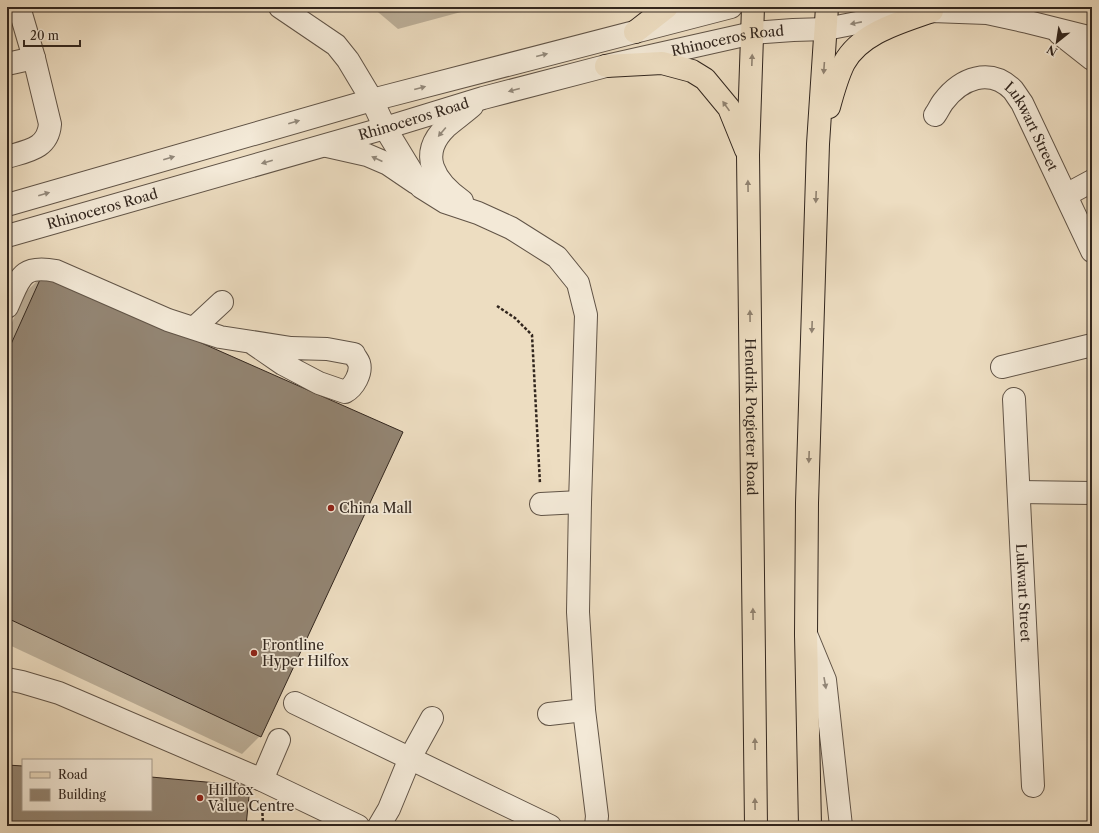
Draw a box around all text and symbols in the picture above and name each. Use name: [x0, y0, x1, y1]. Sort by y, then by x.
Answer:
one-way arrow: [850, 20, 862, 26]
scale bar: [24, 22, 80, 48]
street label: Rhinoceros Road: [669, 22, 785, 60]
north arrow: [1037, 22, 1077, 62]
text: 20 m: [30, 28, 59, 43]
text: N: [1044, 42, 1060, 59]
one-way arrow: [536, 52, 549, 58]
one-way arrow: [749, 54, 756, 66]
one-way arrow: [820, 62, 827, 74]
street label: Lukwart Street: [1001, 78, 1062, 174]
one-way arrow: [413, 84, 426, 90]
one-way arrow: [508, 87, 520, 93]
street label: Rhinoceros Road: [356, 94, 471, 144]
one-way arrow: [722, 101, 730, 112]
one-way arrow: [288, 119, 301, 125]
one-way arrow: [438, 127, 447, 137]
one-way arrow: [164, 155, 176, 161]
one-way arrow: [371, 156, 383, 162]
one-way arrow: [260, 159, 272, 165]
one-way arrow: [745, 180, 752, 192]
street label: Rhinoceros Road: [45, 184, 160, 233]
one-way arrow: [39, 191, 51, 197]
one-way arrow: [813, 191, 820, 203]
one-way arrow: [747, 309, 753, 322]
one-way arrow: [809, 321, 816, 333]
street label: Hendrik Potgieter Road: [741, 338, 761, 496]
one-way arrow: [805, 451, 812, 463]
place label: China Mall: [339, 499, 412, 517]
marker: China Mall: [326, 503, 336, 513]
street label: Lukwart Street: [1012, 543, 1035, 642]
one-way arrow: [750, 607, 756, 620]
place label: Frontline Hyper Hilfox: [262, 636, 350, 670]
marker: Frontline Hyper Hilfox: [249, 648, 259, 658]
one-way arrow: [822, 677, 828, 689]
one-way arrow: [752, 737, 758, 750]
legend: [22, 759, 152, 811]
text: Road: [58, 767, 88, 782]
place label: Hillfox Value Centre: [207, 781, 295, 815]
text: Building: [58, 787, 106, 802]
marker: Hillfox Value Centre: [195, 793, 205, 803]
one-way arrow: [752, 797, 758, 810]

